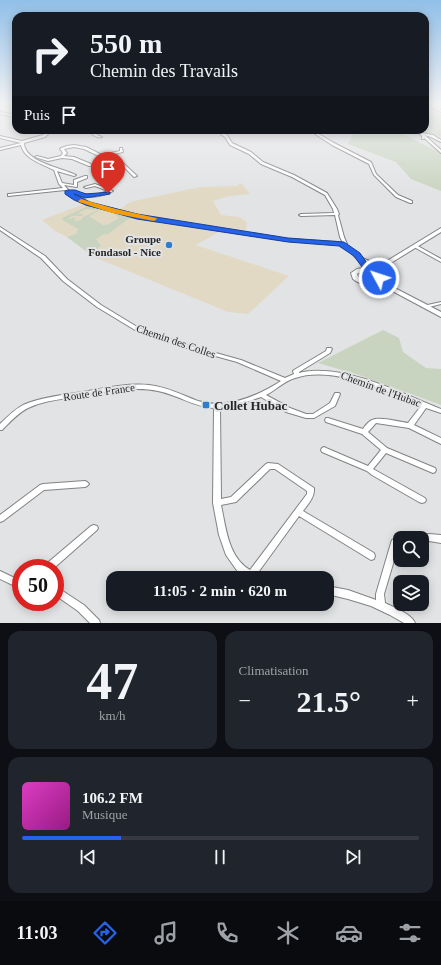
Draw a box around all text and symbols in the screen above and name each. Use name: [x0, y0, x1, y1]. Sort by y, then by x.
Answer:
icon: right: [24, 28, 76, 80]
text: 550 m: [90, 28, 162, 59]
text: Chemin des Travails: [90, 61, 238, 81]
icon: arrive: [58, 104, 80, 126]
text: Puis: [24, 107, 50, 123]
pin: [91, 152, 125, 193]
icon: arrive: [97, 158, 119, 180]
place label: Groupe Fondasol - Nice: [88, 233, 161, 258]
marker: Groupe Fondasol - Nice: [164, 240, 174, 250]
position arrow: [358, 257, 400, 299]
street label: Chemin des Colles: [135, 322, 217, 360]
street label: Chemin de l'Hubac: [339, 369, 423, 409]
street label: Route de France: [62, 381, 136, 403]
place label: Collet Hubac: [214, 398, 288, 413]
marker: Collet Hubac: [201, 400, 211, 410]
map controls: [393, 531, 429, 611]
button: search: [393, 531, 429, 567]
speed limit sign: 50: [12, 559, 64, 611]
button: layers: [393, 575, 429, 611]
text: 11:05 · 2 min · 620 m: [153, 583, 287, 599]
text: 47: [86, 653, 138, 710]
text: Climatisation: [239, 663, 309, 678]
text: 21.5°: [297, 685, 361, 718]
text: −: [239, 688, 251, 713]
text: +: [407, 688, 419, 713]
text: km/h: [99, 708, 126, 723]
text: 106.2 FM: [82, 790, 143, 806]
text: Musique: [82, 807, 128, 822]
icon: previous: [77, 846, 99, 868]
icon: pause: [209, 846, 231, 868]
icon: next: [342, 846, 364, 868]
icon: directions: [91, 919, 119, 947]
icon: music: [152, 919, 180, 947]
icon: phone: [213, 919, 241, 947]
icon: climate: [274, 919, 302, 947]
icon: car: [335, 919, 363, 947]
icon: filters: [396, 919, 424, 947]
text: 11:03: [17, 923, 58, 943]

